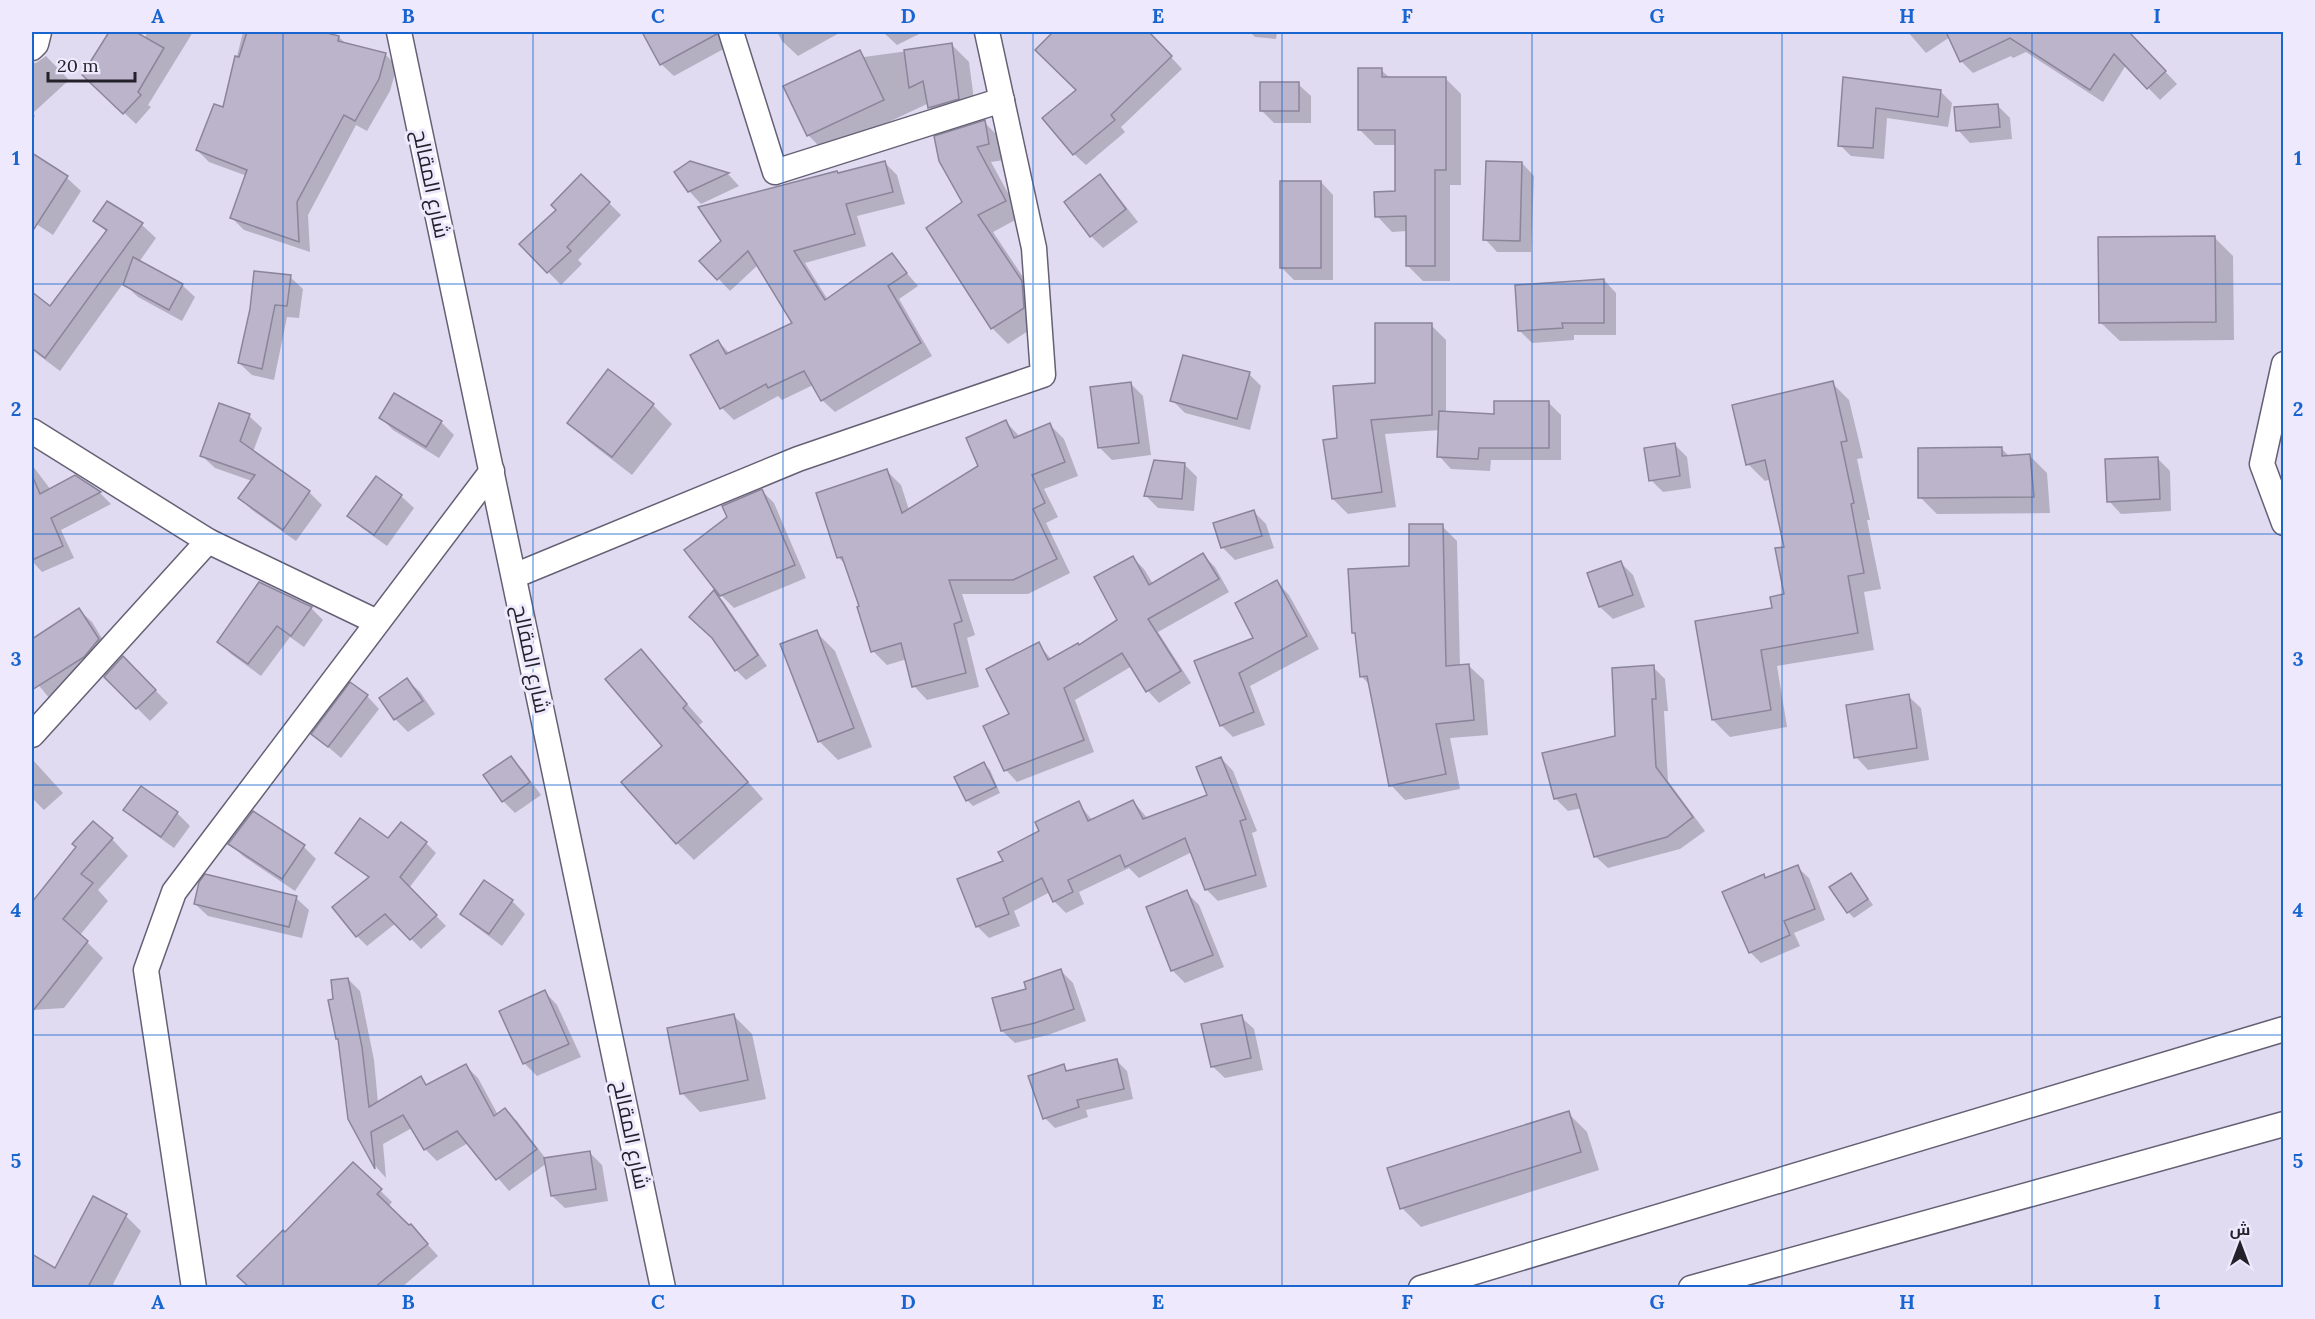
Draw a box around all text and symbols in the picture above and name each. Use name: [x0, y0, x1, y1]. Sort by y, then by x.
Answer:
text: A: [151, 3, 165, 28]
text: B: [401, 3, 415, 28]
text: C: [651, 3, 665, 28]
text: D: [900, 3, 916, 28]
text: E: [1152, 3, 1164, 28]
text: F: [1401, 3, 1413, 28]
text: G: [1649, 3, 1665, 28]
text: H: [1899, 3, 1915, 28]
text: I: [2153, 3, 2161, 28]
scale bar: [48, 45, 135, 83]
text: 20 m: [57, 54, 99, 77]
street label: شارع المقالح: [406, 127, 456, 241]
text: 1: [12, 145, 20, 170]
text: 1: [2294, 145, 2302, 170]
text: 2: [11, 396, 21, 421]
text: 2: [2293, 396, 2303, 421]
street label: شارع المقالح: [506, 602, 556, 716]
text: 3: [10, 646, 22, 671]
text: 3: [2292, 646, 2304, 671]
text: 4: [11, 897, 22, 922]
text: 4: [2293, 897, 2304, 922]
street label: شارع المقالح: [606, 1078, 656, 1192]
text: 5: [11, 1148, 22, 1173]
text: 5: [2293, 1148, 2304, 1173]
north arrow: [2210, 1214, 2270, 1274]
text: ش: [2230, 1219, 2250, 1239]
text: A: [151, 1289, 165, 1314]
text: B: [401, 1289, 415, 1314]
text: C: [651, 1289, 665, 1314]
text: D: [900, 1289, 916, 1314]
text: E: [1152, 1289, 1164, 1314]
text: F: [1401, 1289, 1413, 1314]
text: G: [1649, 1289, 1665, 1314]
text: H: [1899, 1289, 1915, 1314]
text: I: [2153, 1289, 2161, 1314]

